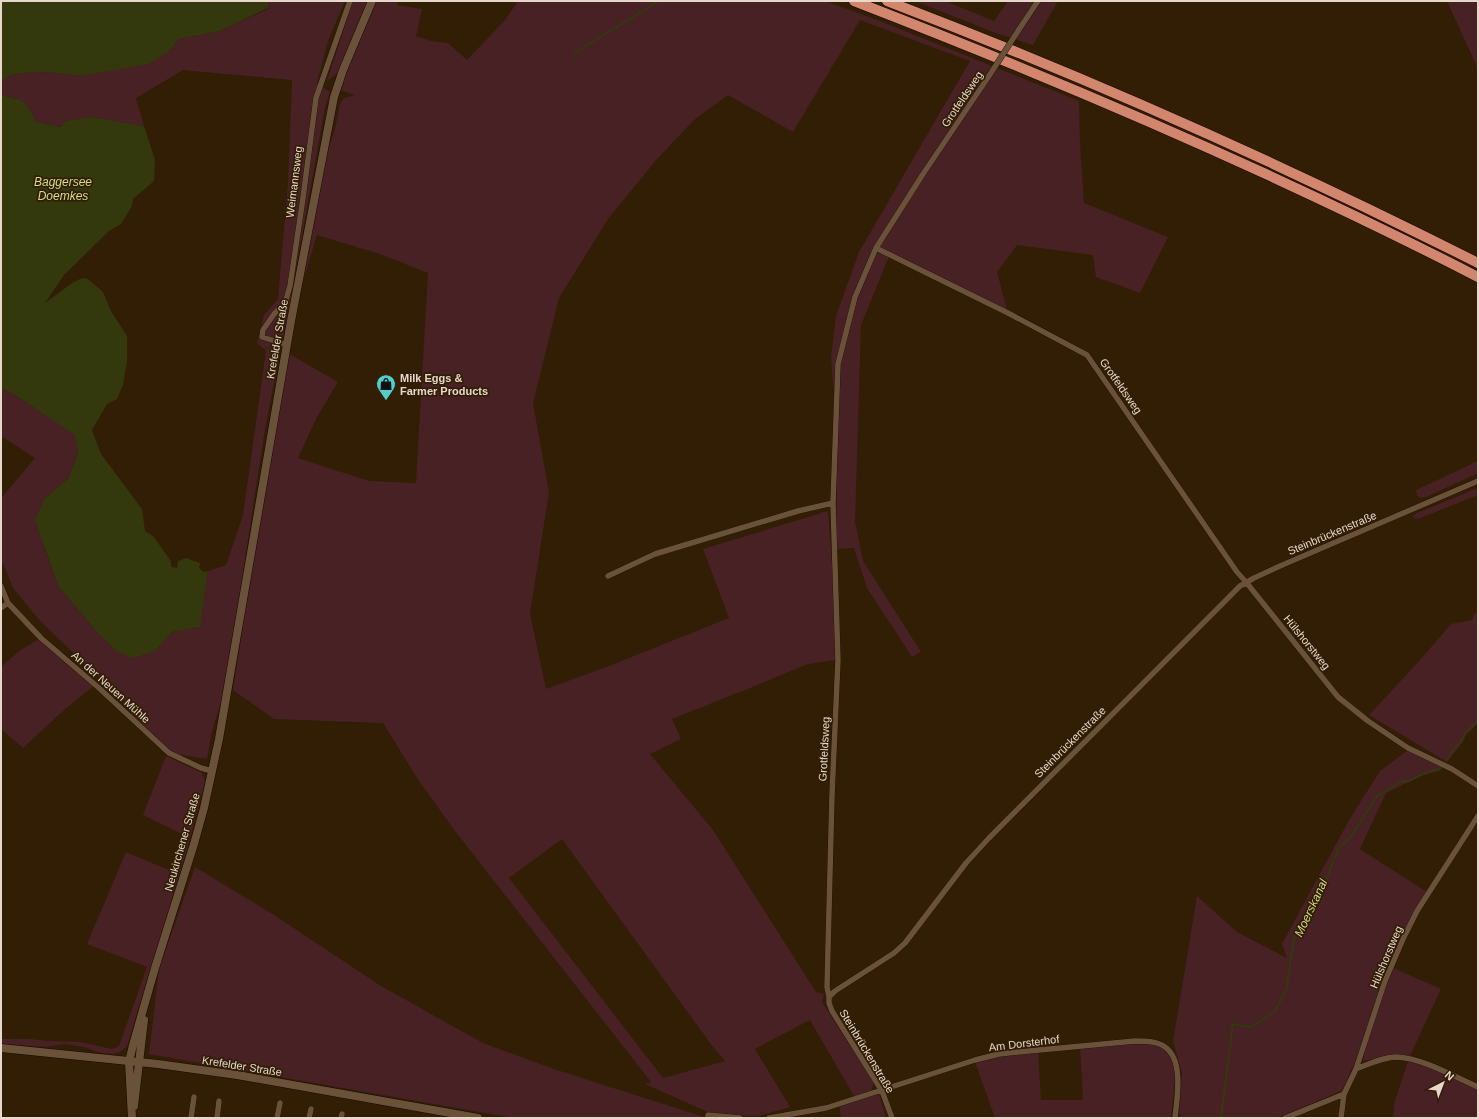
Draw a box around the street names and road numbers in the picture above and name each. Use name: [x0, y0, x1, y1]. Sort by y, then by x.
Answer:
street label: Grotfeldsweg: [939, 69, 985, 129]
street label: Weimannsweg: [284, 146, 304, 218]
street label: Krefelder Straße: [264, 298, 290, 380]
street label: Grotfeldsweg: [1097, 356, 1145, 416]
street label: Steinbrückenstraße: [1286, 509, 1378, 557]
street label: Hülshorstweg: [1281, 612, 1333, 672]
street label: An der Neuen Mühle: [69, 649, 153, 725]
street label: Steinbrückenstraße: [1032, 704, 1108, 780]
street label: Grotfeldsweg: [816, 716, 832, 782]
street label: Neukirchener Straße: [162, 792, 202, 892]
street label: Hülshorstweg: [1367, 924, 1405, 990]
street label: Steinbrückenstraße: [837, 1007, 897, 1095]
street label: Am Dorsterhof: [988, 1033, 1061, 1053]
street label: Krefelder Straße: [201, 1054, 283, 1078]

